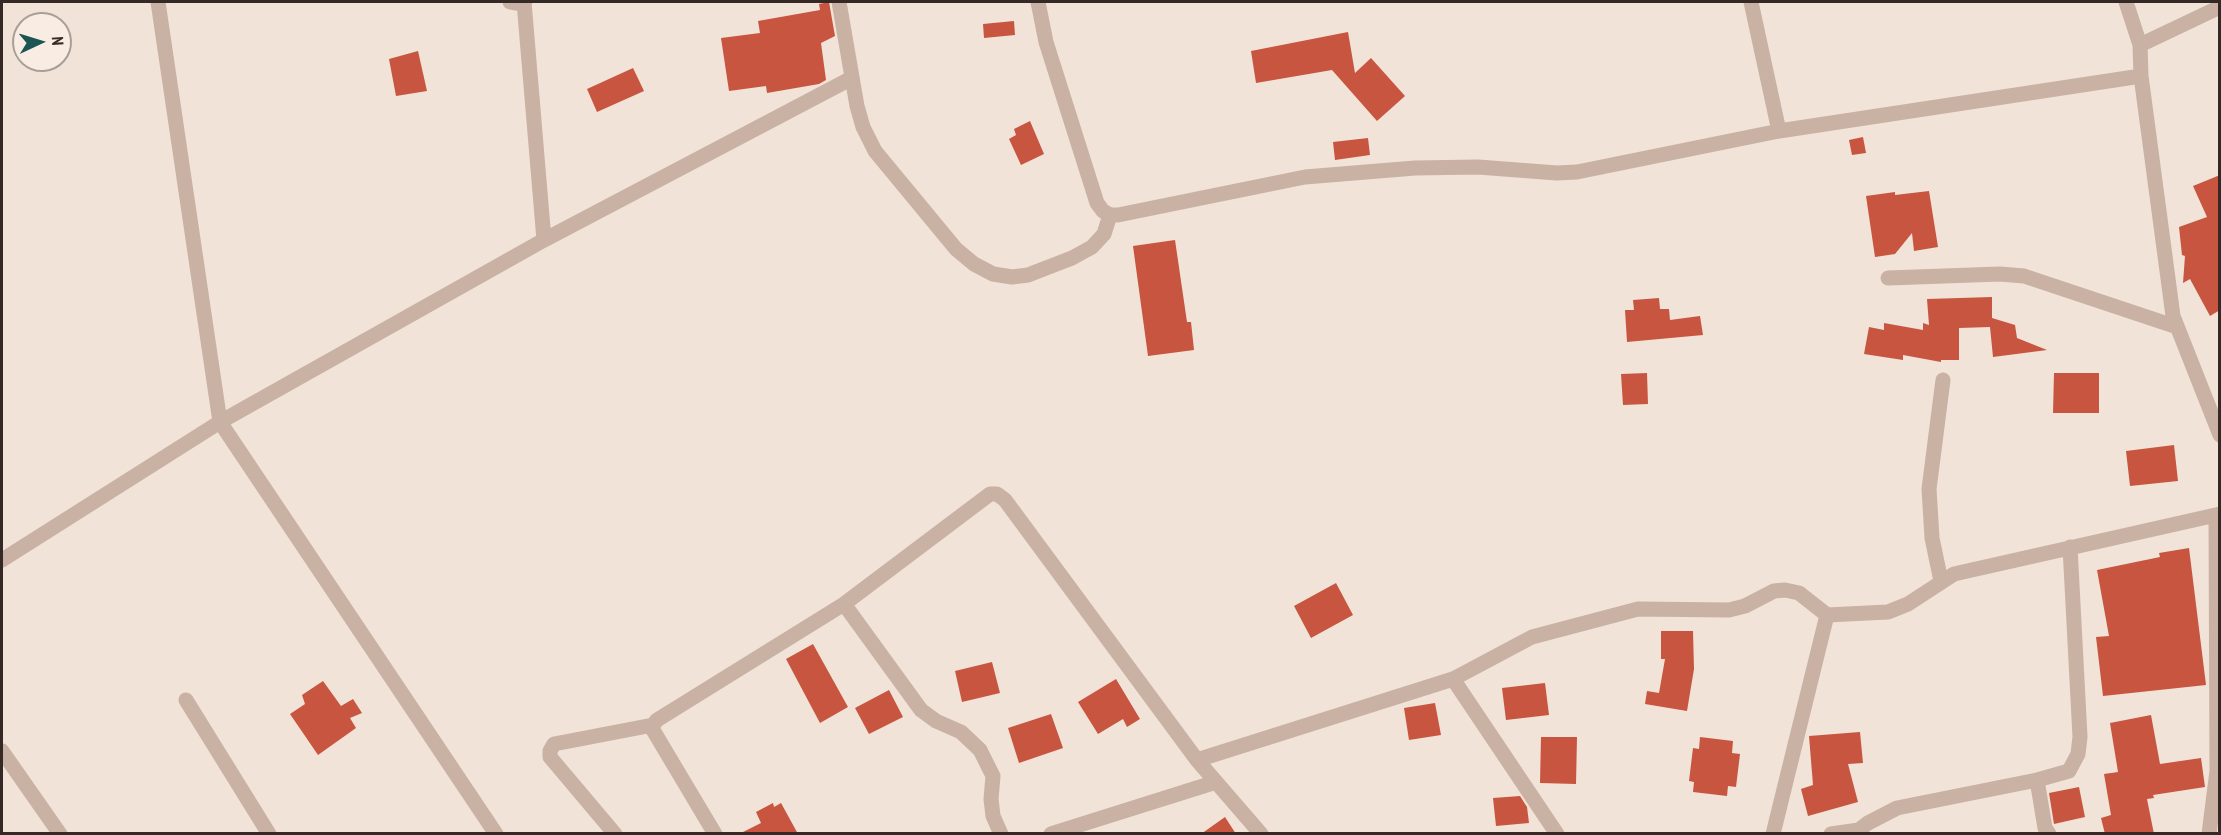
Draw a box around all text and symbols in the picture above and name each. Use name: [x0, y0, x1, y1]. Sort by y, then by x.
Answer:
north arrow: [12, 12, 72, 72]
text: N: [48, 36, 68, 46]

